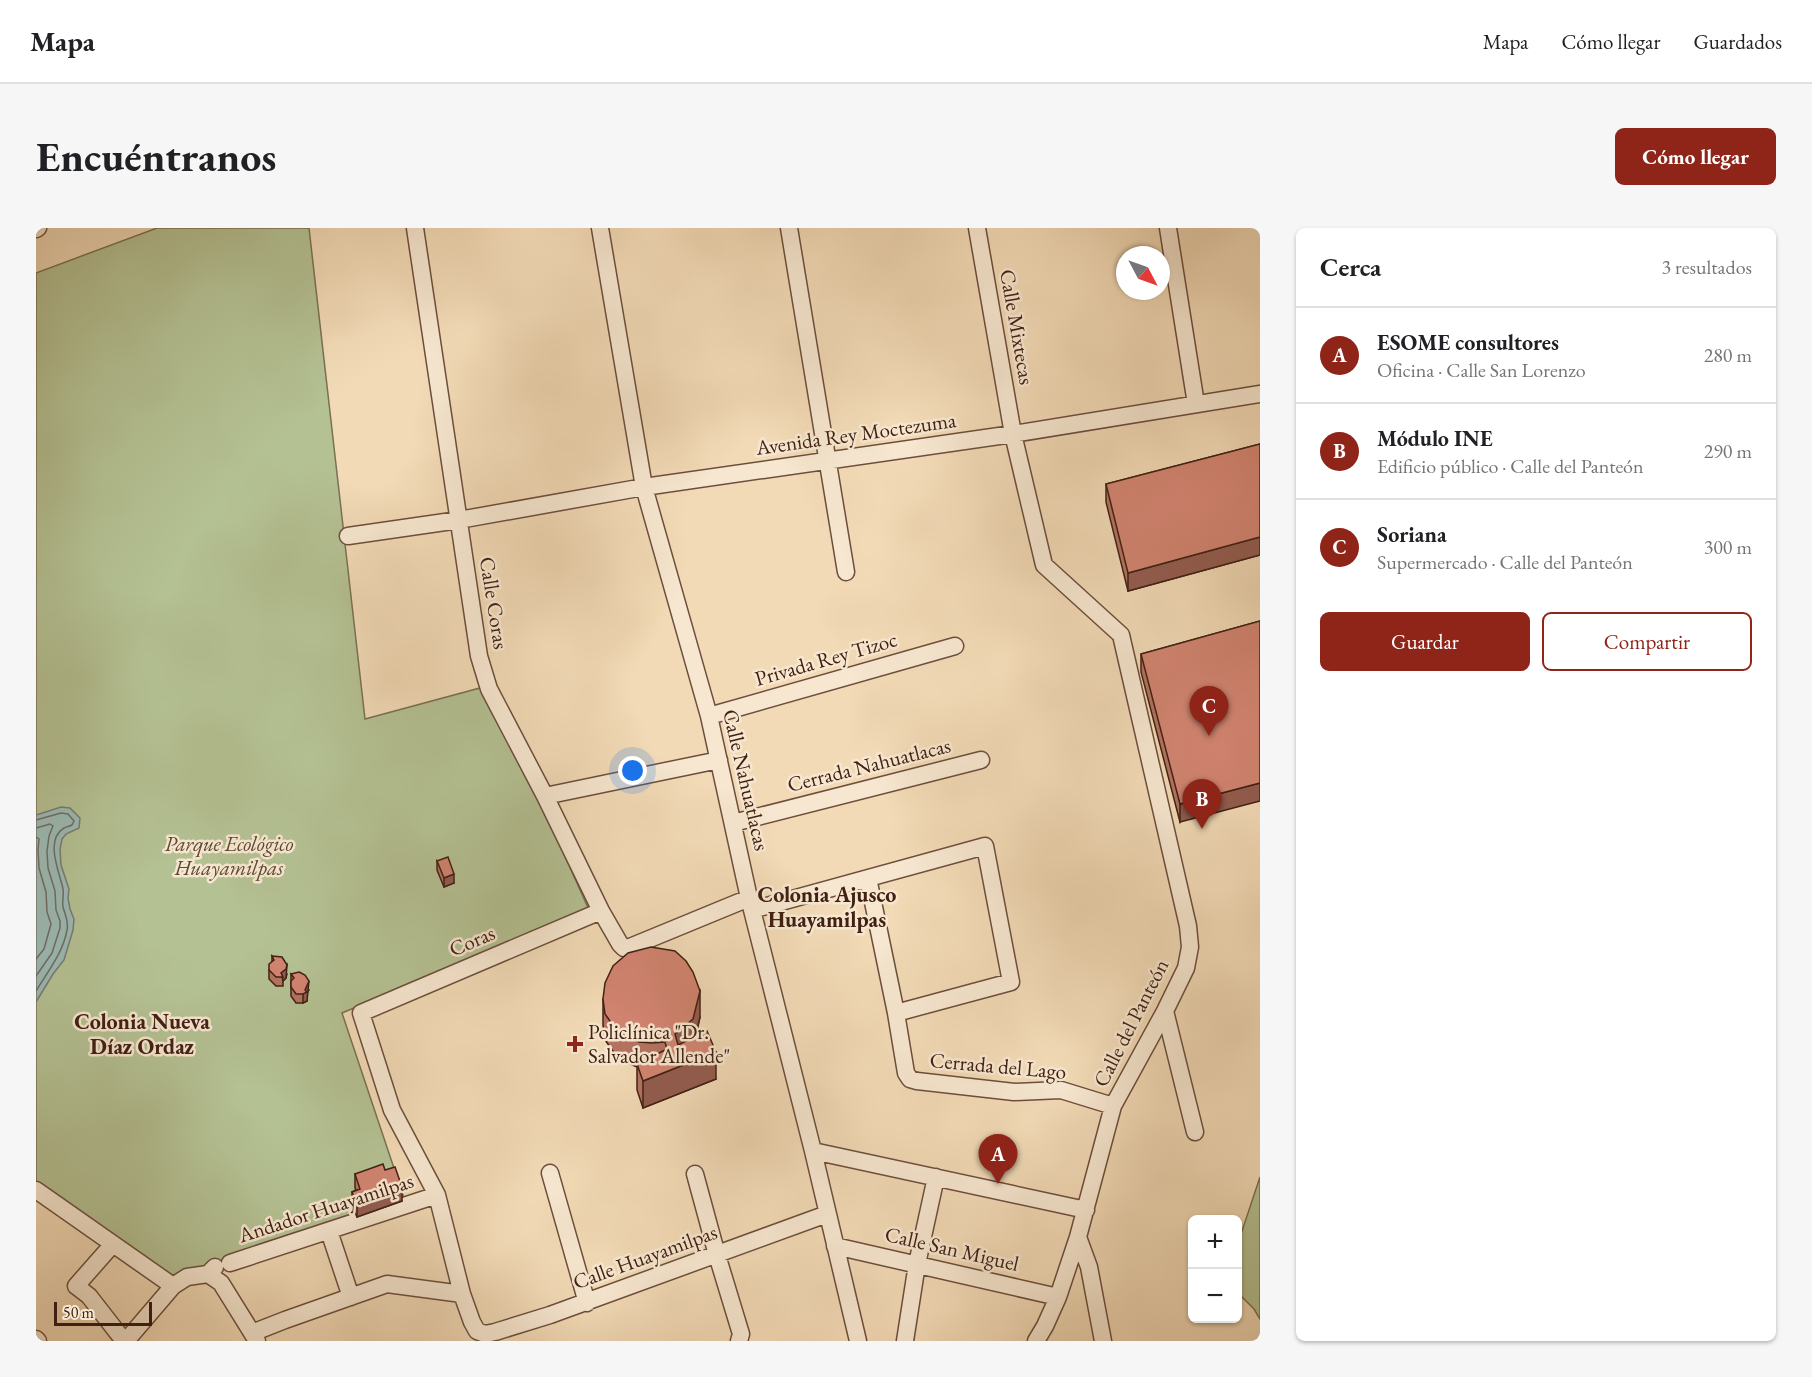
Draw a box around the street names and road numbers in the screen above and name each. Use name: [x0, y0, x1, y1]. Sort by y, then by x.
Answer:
street label: Calle Mixtecas: [994, 267, 1041, 387]
street label: Avenida Rey Moctezuma: [753, 406, 958, 461]
street label: Calle Coras: [474, 555, 515, 651]
street label: Privada Rey Tizoc: [752, 625, 900, 692]
street label: Calle Nahuatlacas: [717, 706, 776, 854]
street label: Cerrada Nahuatlacas: [784, 731, 954, 798]
street label: Coras: [445, 919, 499, 962]
street label: Calle del Panteón: [1087, 954, 1174, 1091]
street label: Cerrada del Lago: [929, 1046, 1067, 1085]
street label: Andador Huayamilpas: [234, 1166, 417, 1249]
street label: Calle Huayamilpas: [569, 1218, 721, 1295]
street label: Calle San Miguel: [882, 1220, 1022, 1277]

